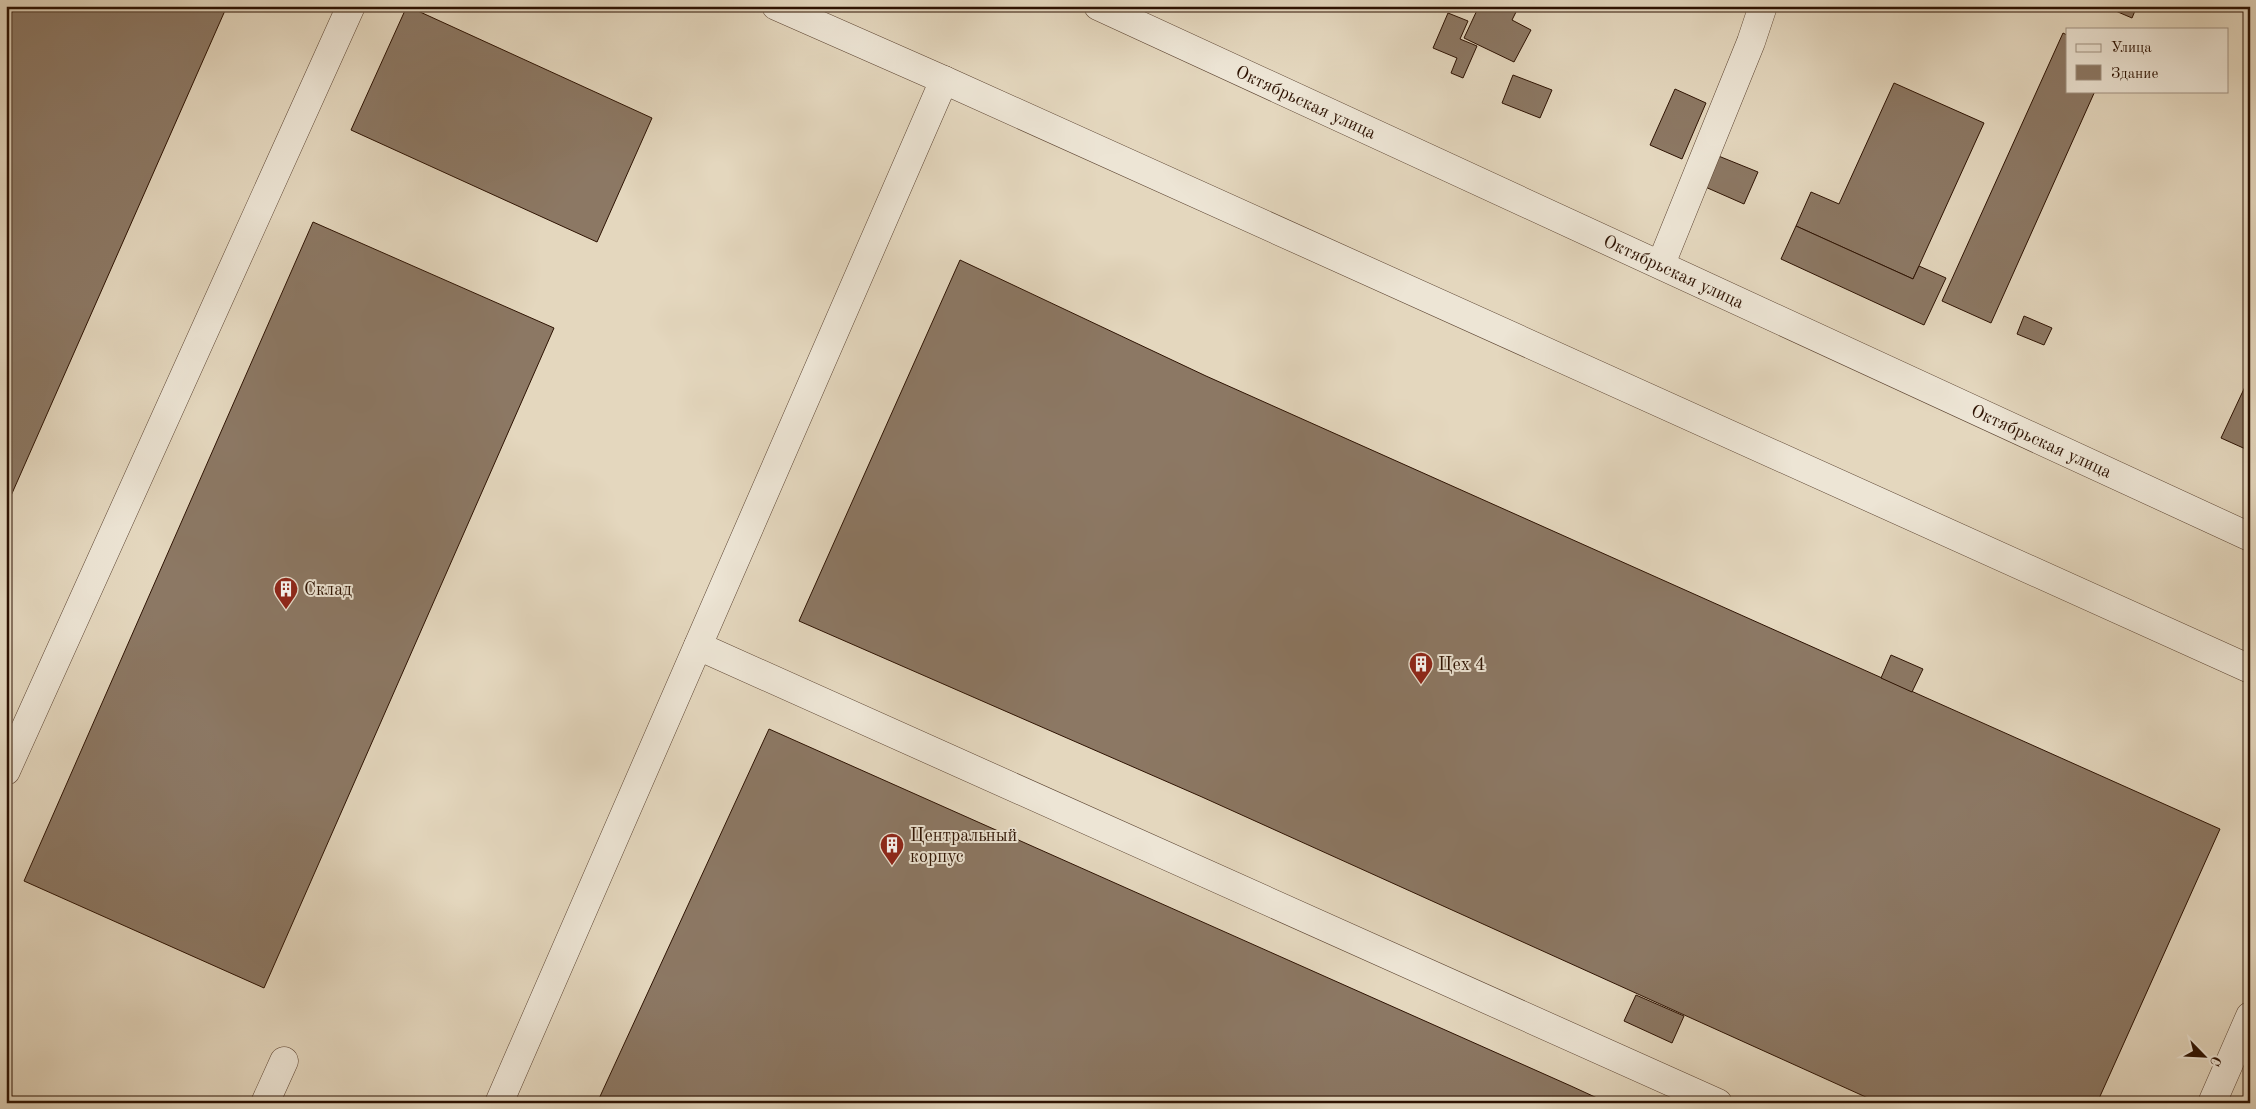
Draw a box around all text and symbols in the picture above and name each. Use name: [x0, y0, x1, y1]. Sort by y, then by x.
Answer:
legend: [2066, 28, 2228, 92]
text: Улица: [2111, 41, 2152, 56]
street label: Октябрьская улица: [1233, 63, 1379, 143]
text: Здание: [2111, 67, 2158, 82]
street label: Октябрьская улица: [1600, 232, 1746, 312]
street label: Октябрьская улица: [1968, 402, 2114, 482]
building icon: Склад: [273, 576, 299, 610]
place label: Склад: [304, 581, 352, 599]
building icon: Цех 4: [1408, 651, 1434, 685]
place label: Цех 4: [1438, 656, 1486, 674]
place label: Центральный корпус: [910, 827, 1017, 866]
building icon: Центральный корпус: [879, 832, 905, 866]
north arrow: [2178, 1032, 2228, 1082]
text: С: [2207, 1054, 2223, 1068]

